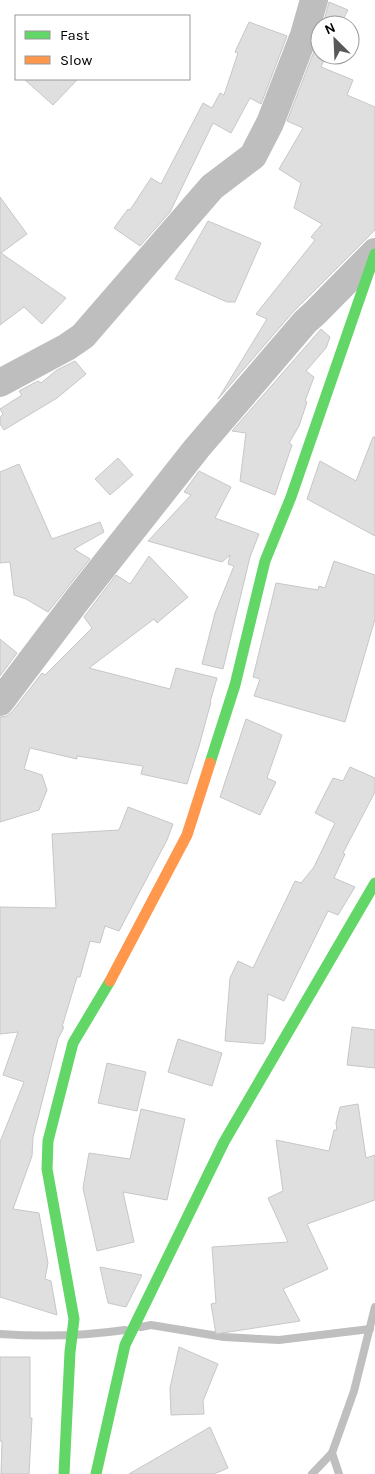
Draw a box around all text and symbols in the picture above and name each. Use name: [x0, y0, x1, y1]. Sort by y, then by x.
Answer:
legend: [15, 15, 190, 80]
north arrow: [310, 15, 360, 65]
text: N: [322, 19, 338, 38]
text: Fast: [60, 26, 90, 44]
text: Slow: [60, 51, 92, 69]

